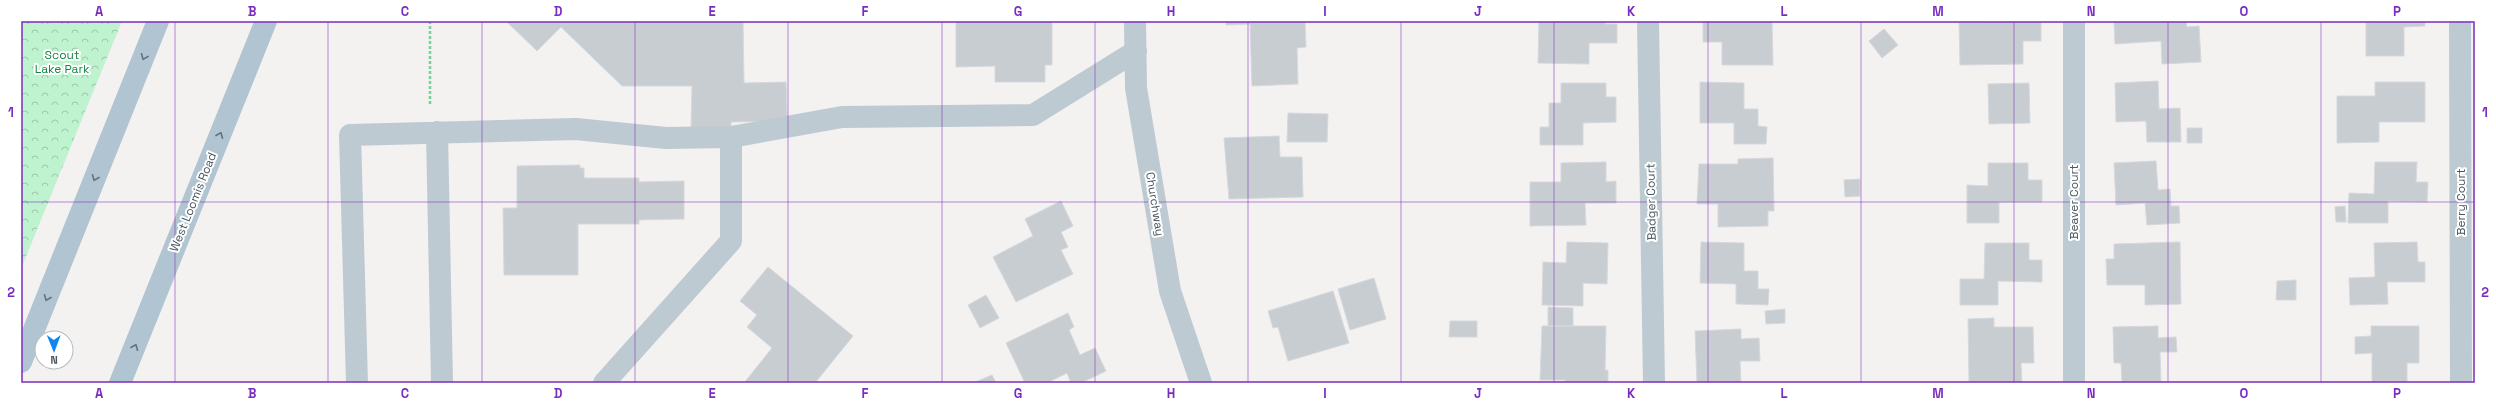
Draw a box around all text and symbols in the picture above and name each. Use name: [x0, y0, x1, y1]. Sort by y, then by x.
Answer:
text: A: [95, 3, 104, 20]
text: B: [248, 3, 257, 20]
text: C: [401, 3, 409, 20]
text: D: [554, 3, 563, 20]
text: E: [708, 3, 716, 20]
text: F: [862, 3, 869, 20]
text: G: [1014, 3, 1022, 20]
text: H: [1167, 3, 1175, 20]
text: I: [1323, 3, 1327, 20]
text: J: [1474, 3, 1482, 20]
text: K: [1627, 3, 1636, 20]
text: L: [1780, 3, 1788, 20]
text: M: [1932, 3, 1944, 20]
text: N: [2087, 3, 2095, 20]
text: O: [2240, 3, 2249, 20]
text: P: [2393, 3, 2401, 20]
park label: Scout Lake Park: [35, 47, 90, 77]
one-way arrow: [140, 54, 148, 61]
text: 1: [8, 104, 14, 121]
text: 1: [2482, 104, 2488, 121]
one-way arrow: [215, 132, 223, 139]
street label: West Loomis Road: [166, 150, 220, 254]
street label: Badger Court: [1642, 163, 1660, 241]
street label: Beaver Court: [2066, 164, 2082, 240]
street label: Berry Court: [2453, 168, 2469, 236]
street label: Churchway: [1142, 171, 1168, 237]
one-way arrow: [92, 174, 100, 181]
text: 2: [7, 284, 15, 301]
text: 2: [2481, 284, 2489, 301]
one-way arrow: [43, 295, 51, 302]
north arrow: [34, 330, 74, 370]
one-way arrow: [130, 343, 138, 350]
text: N: [50, 353, 58, 367]
text: A: [95, 385, 104, 402]
text: B: [248, 385, 257, 402]
text: C: [401, 385, 409, 402]
text: D: [554, 385, 563, 402]
text: E: [708, 385, 716, 402]
text: F: [862, 385, 869, 402]
text: G: [1014, 385, 1022, 402]
text: H: [1167, 385, 1175, 402]
text: I: [1323, 385, 1327, 402]
text: J: [1474, 385, 1482, 402]
text: K: [1627, 385, 1636, 402]
text: L: [1780, 385, 1788, 402]
text: M: [1932, 385, 1944, 402]
text: N: [2087, 385, 2095, 402]
text: O: [2240, 385, 2249, 402]
text: P: [2393, 385, 2401, 402]

